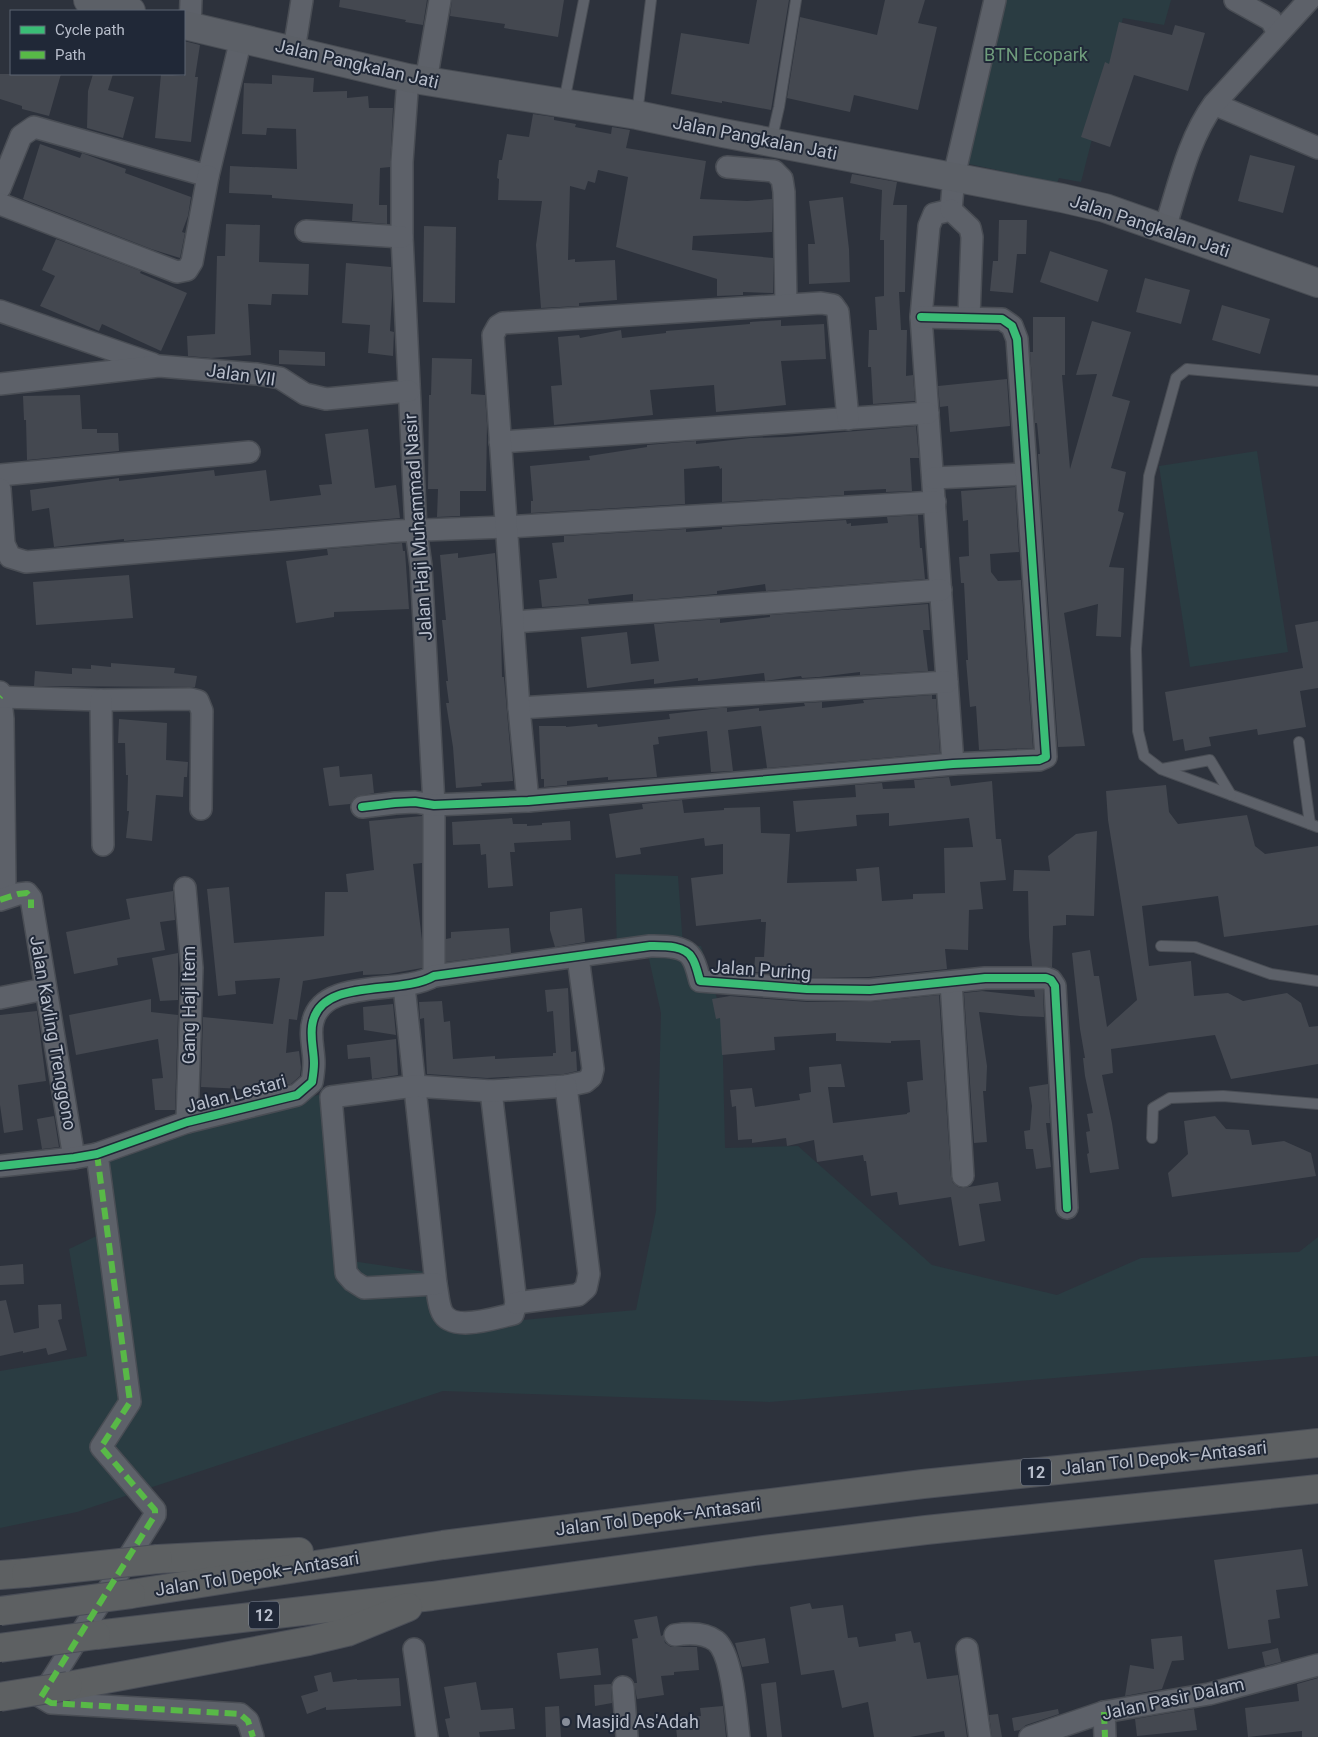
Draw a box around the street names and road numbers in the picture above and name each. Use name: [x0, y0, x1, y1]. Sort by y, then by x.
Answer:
street label: Jalan Pangkalan Jati: [273, 35, 441, 93]
street label: Jalan Pangkalan Jati: [671, 111, 839, 164]
street label: Jalan Pangkalan Jati: [1068, 190, 1233, 261]
street label: Jalan VII: [205, 359, 277, 390]
street label: Jalan Haji Muhammad Nasir: [399, 413, 436, 641]
street label: Jalan Kavling Trenggono: [26, 934, 81, 1132]
street label: Gang Haji Item: [178, 946, 199, 1064]
street label: Jalan Puring: [710, 956, 812, 983]
street label: Jalan Lestari: [183, 1070, 288, 1117]
street label: Jalan Tol Depok–Antasari: [1060, 1436, 1268, 1479]
road number: 12: [1021, 1458, 1051, 1485]
street label: Jalan Tol Depok–Antasari: [554, 1493, 762, 1540]
street label: Jalan Tol Depok–Antasari: [153, 1547, 361, 1600]
road number: 12: [249, 1602, 279, 1628]
street label: Jalan Pasir Dalam: [1100, 1673, 1246, 1724]

